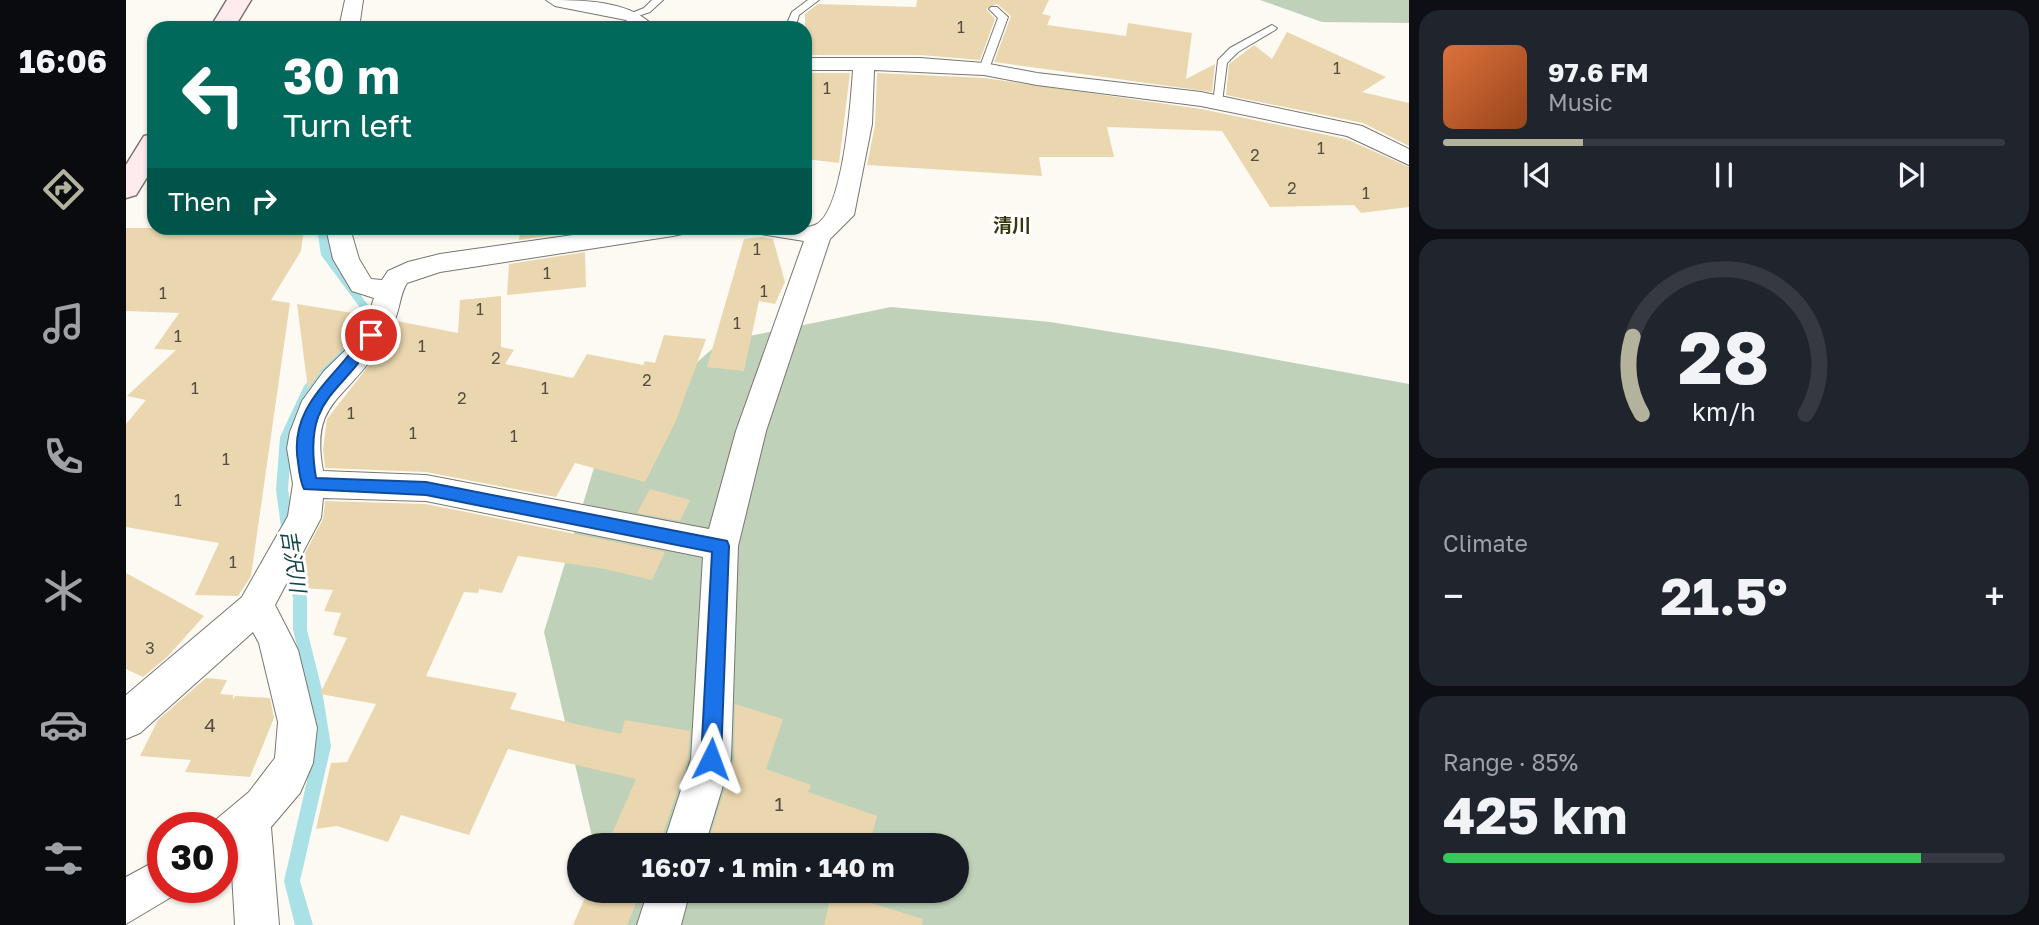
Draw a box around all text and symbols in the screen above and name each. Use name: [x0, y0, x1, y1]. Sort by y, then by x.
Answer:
house number: 1: [957, 17, 965, 37]
text: 16:06: [19, 42, 107, 80]
text: 30 m: [283, 46, 400, 105]
icon: left: [168, 49, 259, 140]
text: 97.6 FM: [1548, 57, 1649, 88]
house number: 1: [1333, 58, 1341, 78]
house number: 1: [823, 78, 831, 98]
text: Music: [1548, 88, 1613, 116]
text: Turn left: [283, 106, 412, 144]
house number: 1: [1317, 138, 1325, 158]
house number: 2: [1250, 145, 1260, 165]
icon: previous: [1518, 156, 1556, 194]
icon: pause: [1705, 156, 1743, 194]
icon: next: [1892, 156, 1930, 194]
icon: directions: [39, 165, 88, 214]
house number: 2: [1287, 178, 1297, 198]
icon: right: [245, 182, 283, 220]
house number: 1: [1362, 183, 1370, 203]
text: Then: [168, 186, 231, 217]
district label: 清川: [993, 213, 1031, 236]
house number: 1: [753, 239, 761, 259]
house number: 1: [543, 263, 551, 283]
house number: 1: [760, 281, 768, 301]
house number: 1: [159, 283, 167, 303]
icon: music: [39, 299, 88, 348]
house number: 1: [476, 299, 484, 319]
pin: [341, 305, 401, 365]
house number: 1: [733, 313, 741, 333]
text: 28: [1679, 314, 1770, 401]
icon: arrive: [352, 316, 390, 354]
house number: 1: [174, 326, 182, 346]
house number: 1: [418, 336, 426, 356]
house number: 2: [491, 348, 501, 368]
house number: 2: [642, 370, 652, 390]
house number: 1: [191, 378, 199, 398]
house number: 1: [541, 378, 549, 398]
house number: 2: [457, 388, 467, 408]
text: km/h: [1692, 396, 1756, 427]
house number: 1: [347, 403, 355, 423]
house number: 1: [409, 423, 417, 443]
house number: 1: [510, 426, 518, 446]
icon: phone: [39, 432, 88, 481]
house number: 1: [222, 449, 230, 469]
house number: 1: [174, 490, 182, 510]
water label: 吉沢川: [276, 528, 312, 596]
text: Climate: [1443, 529, 1528, 557]
house number: 1: [229, 552, 237, 572]
text: 21.5°: [1660, 564, 1788, 626]
icon: climate: [39, 566, 88, 615]
text: −: [1443, 573, 1464, 618]
text: +: [1984, 573, 2005, 618]
house number: 3: [145, 638, 155, 658]
icon: car: [39, 700, 88, 749]
house number: 4: [204, 713, 216, 736]
position arrow: [674, 722, 748, 796]
text: Range · 85%: [1443, 748, 1578, 776]
text: 425 km: [1443, 783, 1628, 845]
house number: 1: [774, 792, 784, 815]
speed limit sign: 30: [147, 812, 238, 903]
icon: filters: [39, 834, 88, 883]
text: 16:07 · 1 min · 140 m: [641, 852, 895, 883]

